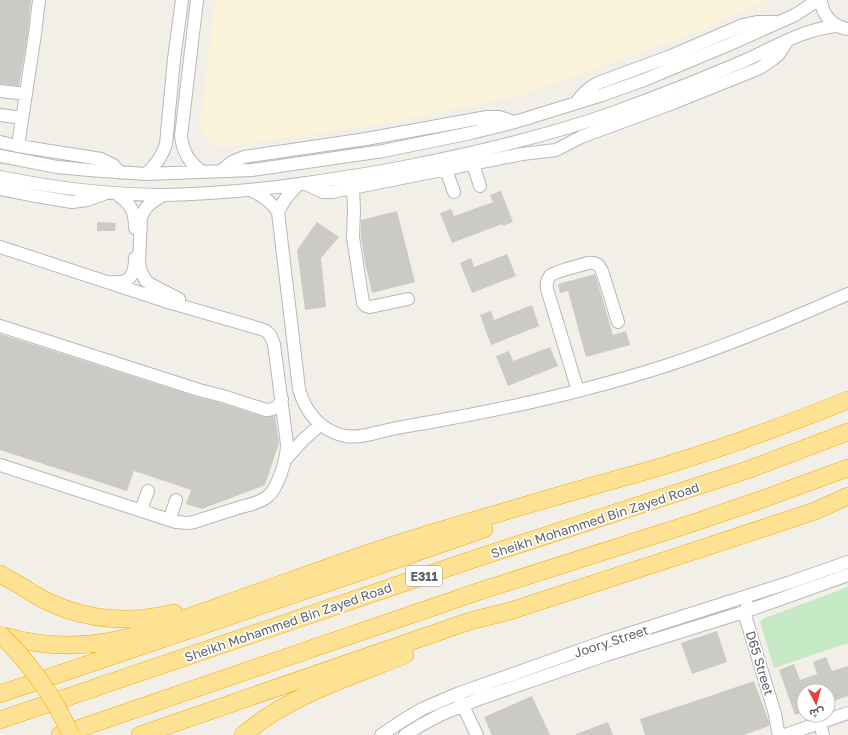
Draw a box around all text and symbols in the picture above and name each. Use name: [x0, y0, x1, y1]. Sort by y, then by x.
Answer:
street label: Sheikh Mohammed Bin Zayed Road: [489, 479, 701, 561]
road number: E311: [406, 566, 442, 586]
street label: Sheikh Mohammed Bin Zayed Road: [182, 579, 394, 665]
street label: Joory Street: [572, 621, 650, 661]
street label: D65 Street: [743, 629, 777, 697]
north arrow: [796, 683, 836, 723]
text: ش: [809, 705, 825, 721]

